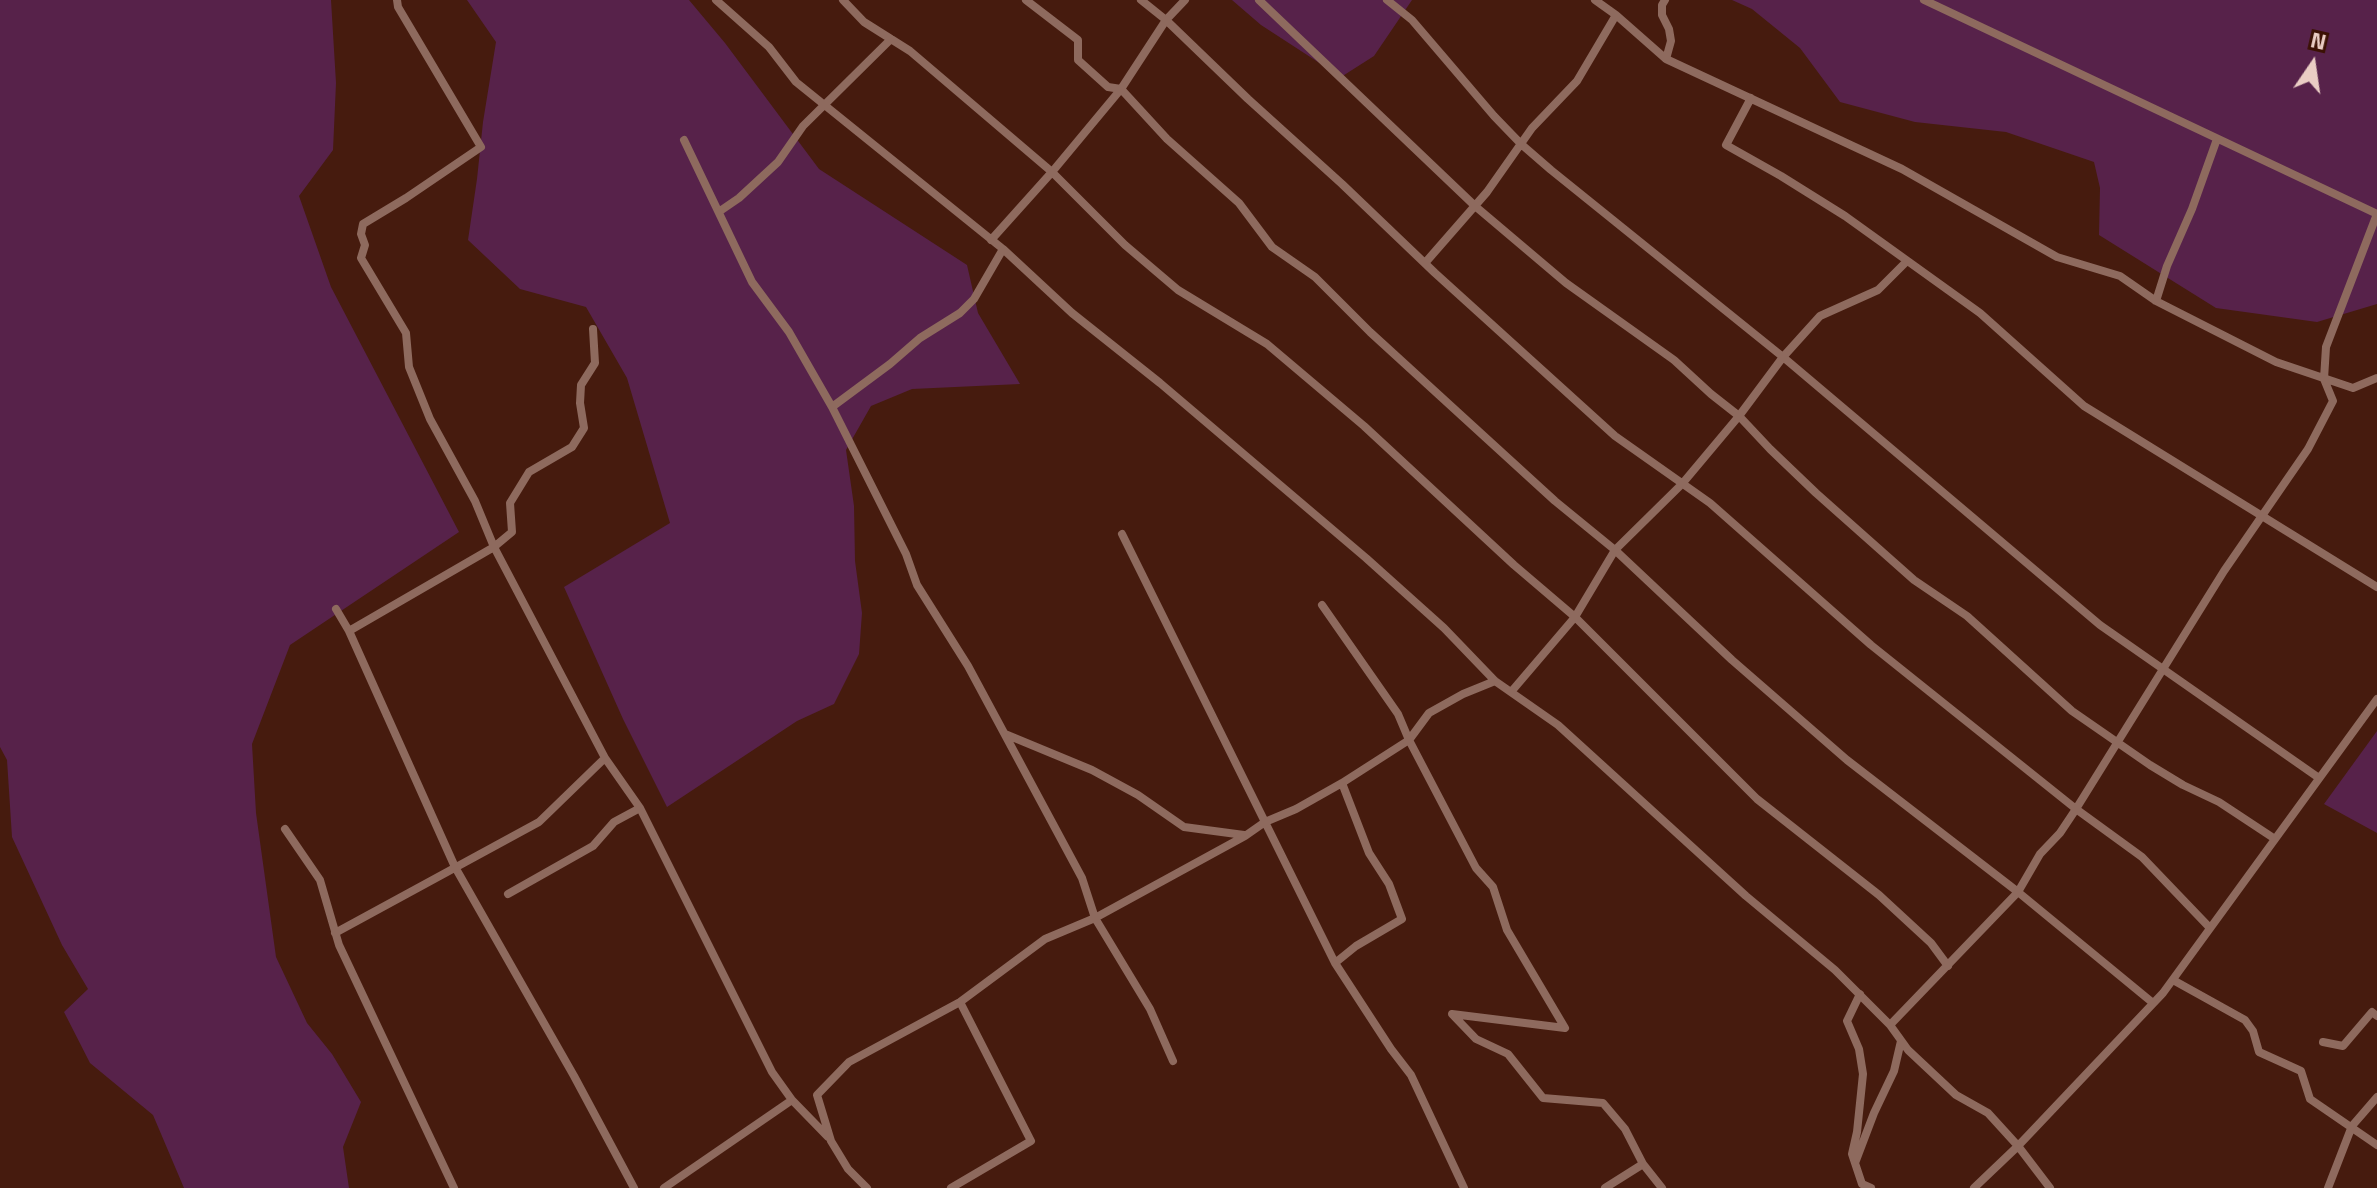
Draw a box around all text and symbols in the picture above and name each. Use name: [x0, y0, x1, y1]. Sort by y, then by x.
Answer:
text: N: [2307, 22, 2330, 59]
north arrow: [2273, 24, 2353, 104]

